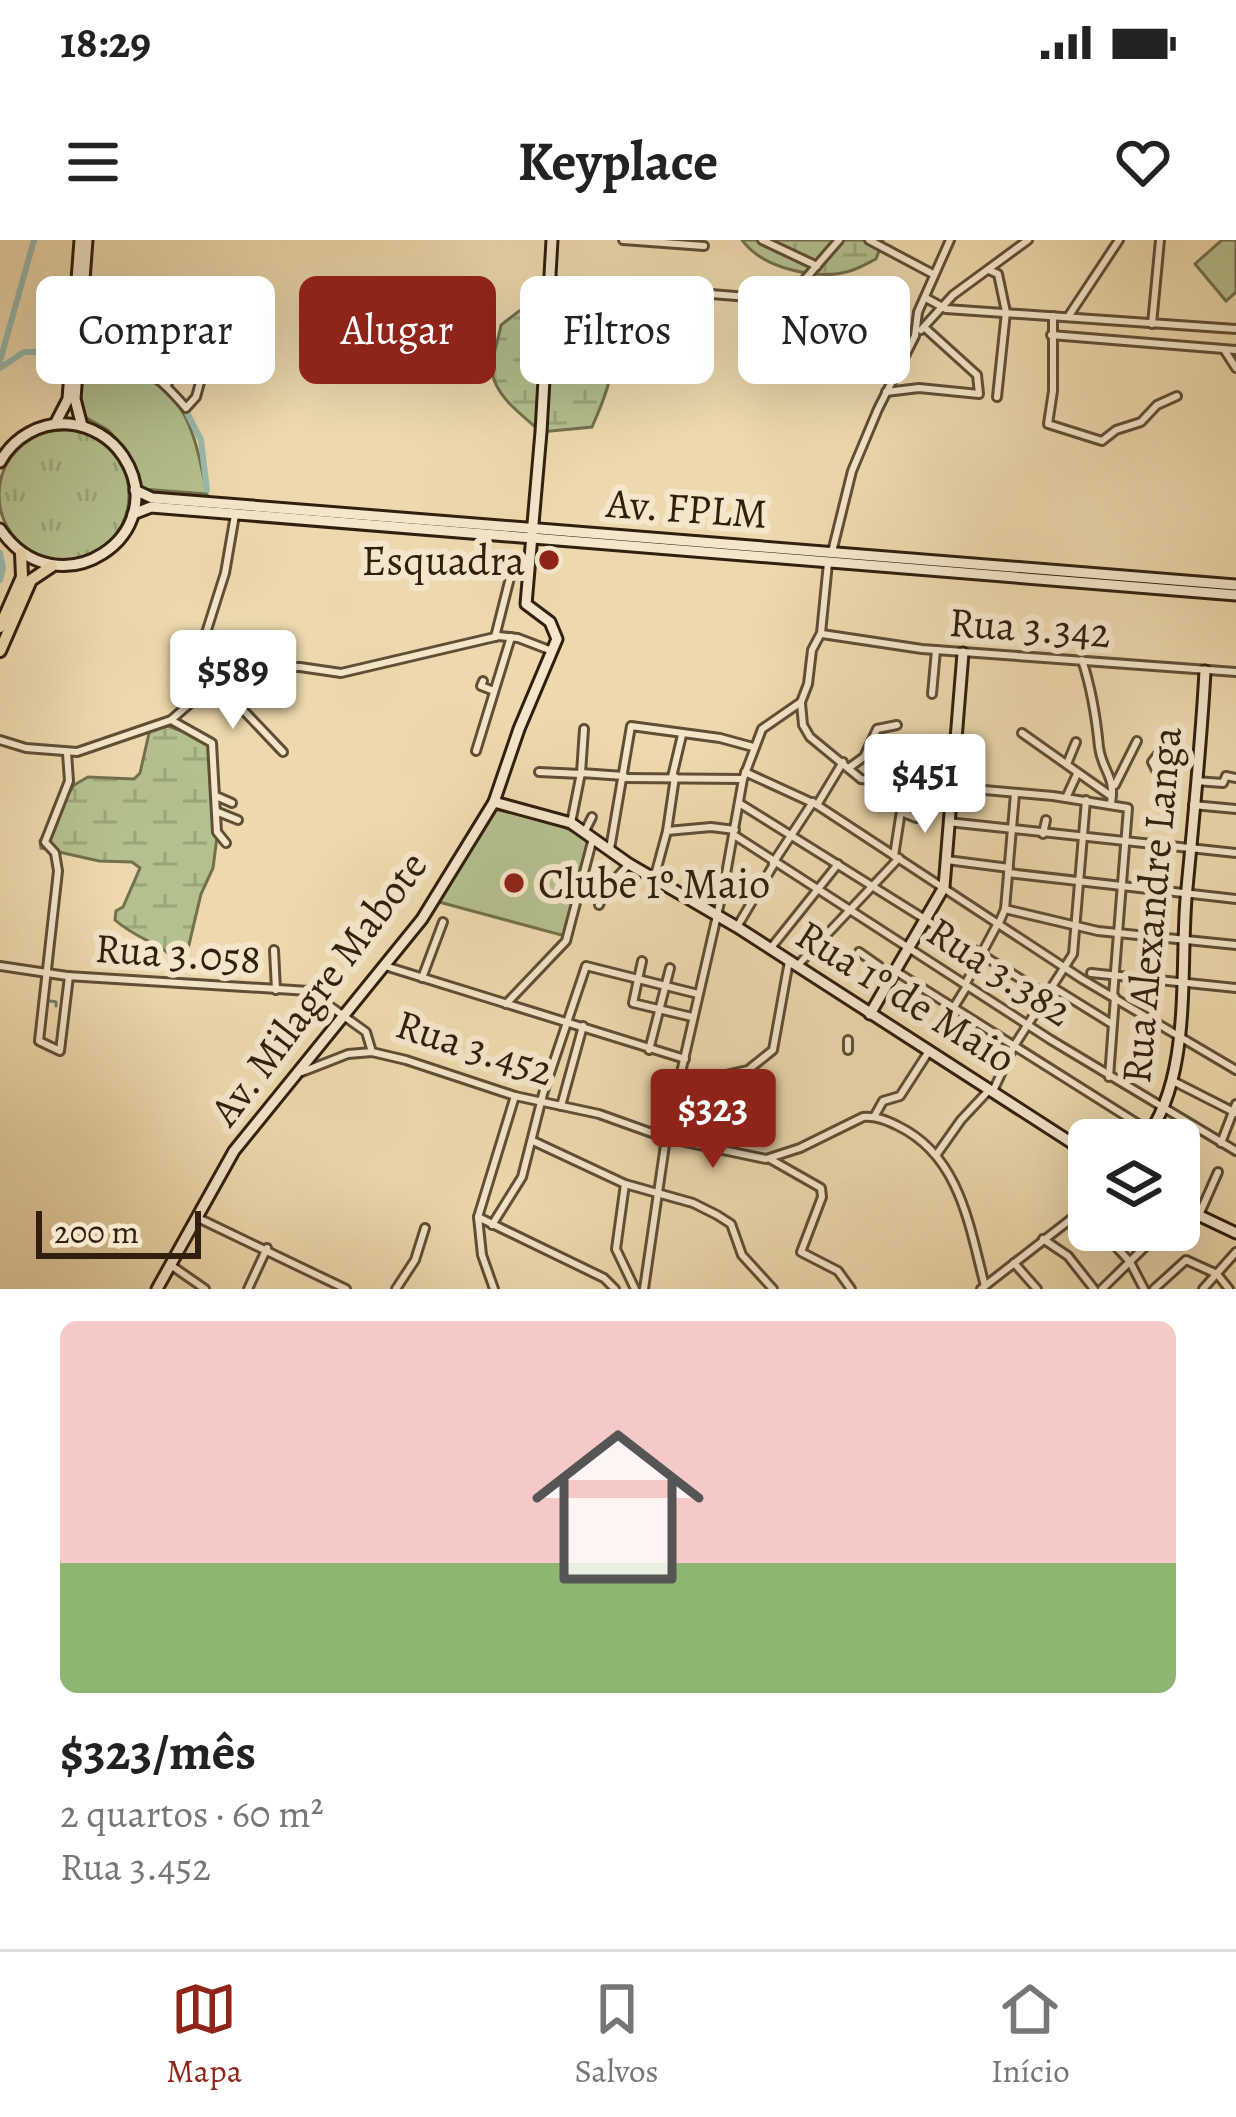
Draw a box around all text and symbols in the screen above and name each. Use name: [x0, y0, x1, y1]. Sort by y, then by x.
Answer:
text: 18:29: [60, 11, 151, 73]
text: Keyplace: [518, 125, 718, 199]
icon: menu: [60, 129, 126, 195]
icon: heart: [1110, 129, 1176, 195]
chip: Comprar: [36, 276, 275, 384]
chip: Alugar: [299, 276, 496, 384]
chip: Filtros: [520, 276, 714, 384]
chip: Novo: [738, 276, 910, 384]
street label: Av. FPLM: [604, 474, 769, 542]
place label: Esquadra: [362, 532, 525, 589]
marker: Esquadra: [536, 547, 562, 573]
street label: Rua 3.342: [947, 593, 1113, 661]
pin: $589: [162, 630, 304, 732]
text: $589: [197, 642, 269, 695]
street label: Rua Alexandre Langa: [1107, 724, 1195, 1086]
pin: $451: [854, 734, 996, 836]
text: $451: [891, 746, 959, 799]
street label: Av. Milagre Mabote: [195, 839, 440, 1138]
place label: Clube 1º Maio: [538, 855, 770, 912]
marker: Clube 1º Maio: [501, 870, 527, 896]
street label: Rua 3.382: [916, 903, 1084, 1039]
street label: Rua 1º de Maio: [785, 906, 1027, 1086]
street label: Rua 3.058: [93, 919, 263, 987]
street label: Rua 3.452: [389, 995, 561, 1099]
pin: $323: [642, 1069, 784, 1171]
text: $323: [678, 1081, 748, 1134]
map controls: [1068, 1119, 1200, 1251]
button: layers: [1068, 1119, 1200, 1251]
scale bar: [36, 1205, 201, 1258]
text: 200 m: [54, 1209, 139, 1254]
icon: home: [510, 1399, 726, 1615]
text: $323/mês: [60, 1717, 256, 1787]
text: 2 quartos · 60 m²: [60, 1787, 324, 1840]
text: Rua 3.452: [60, 1840, 211, 1893]
tab: Mapa: [166, 1976, 242, 2093]
tab: Salvos: [574, 1976, 659, 2093]
tab: Início: [991, 1976, 1070, 2093]

